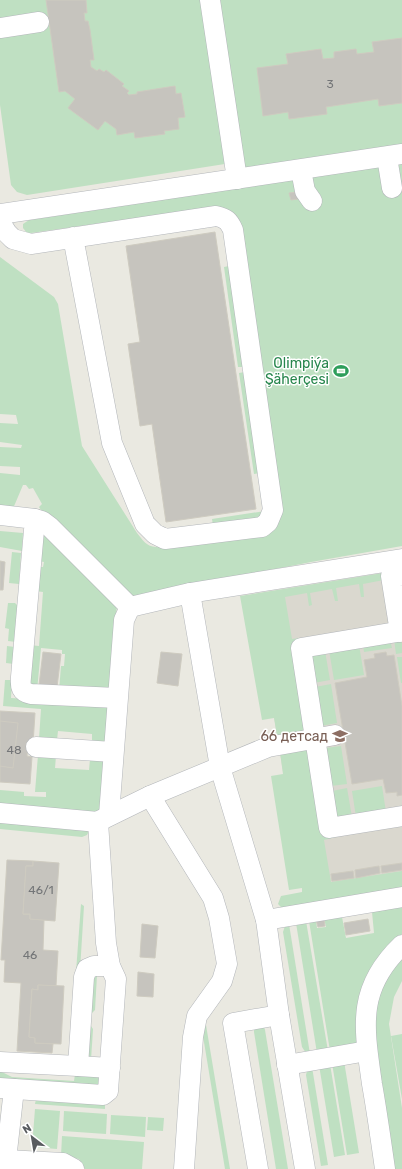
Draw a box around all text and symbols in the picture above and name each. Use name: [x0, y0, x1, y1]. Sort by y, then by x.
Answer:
house number: 3: [326, 77, 334, 91]
place label: Olimpiýa Şäherçesi: [265, 355, 329, 388]
sports icon: Olimpiýa Şäherçesi: [332, 362, 350, 380]
school or university icon: 66 детсад: [331, 727, 349, 745]
place label: 66 детсад: [260, 728, 328, 745]
house number: 48: [6, 743, 22, 757]
house number: 46/1: [28, 883, 54, 897]
house number: 46: [23, 948, 37, 962]
north arrow: [12, 1117, 52, 1157]
text: N: [20, 1121, 34, 1136]

